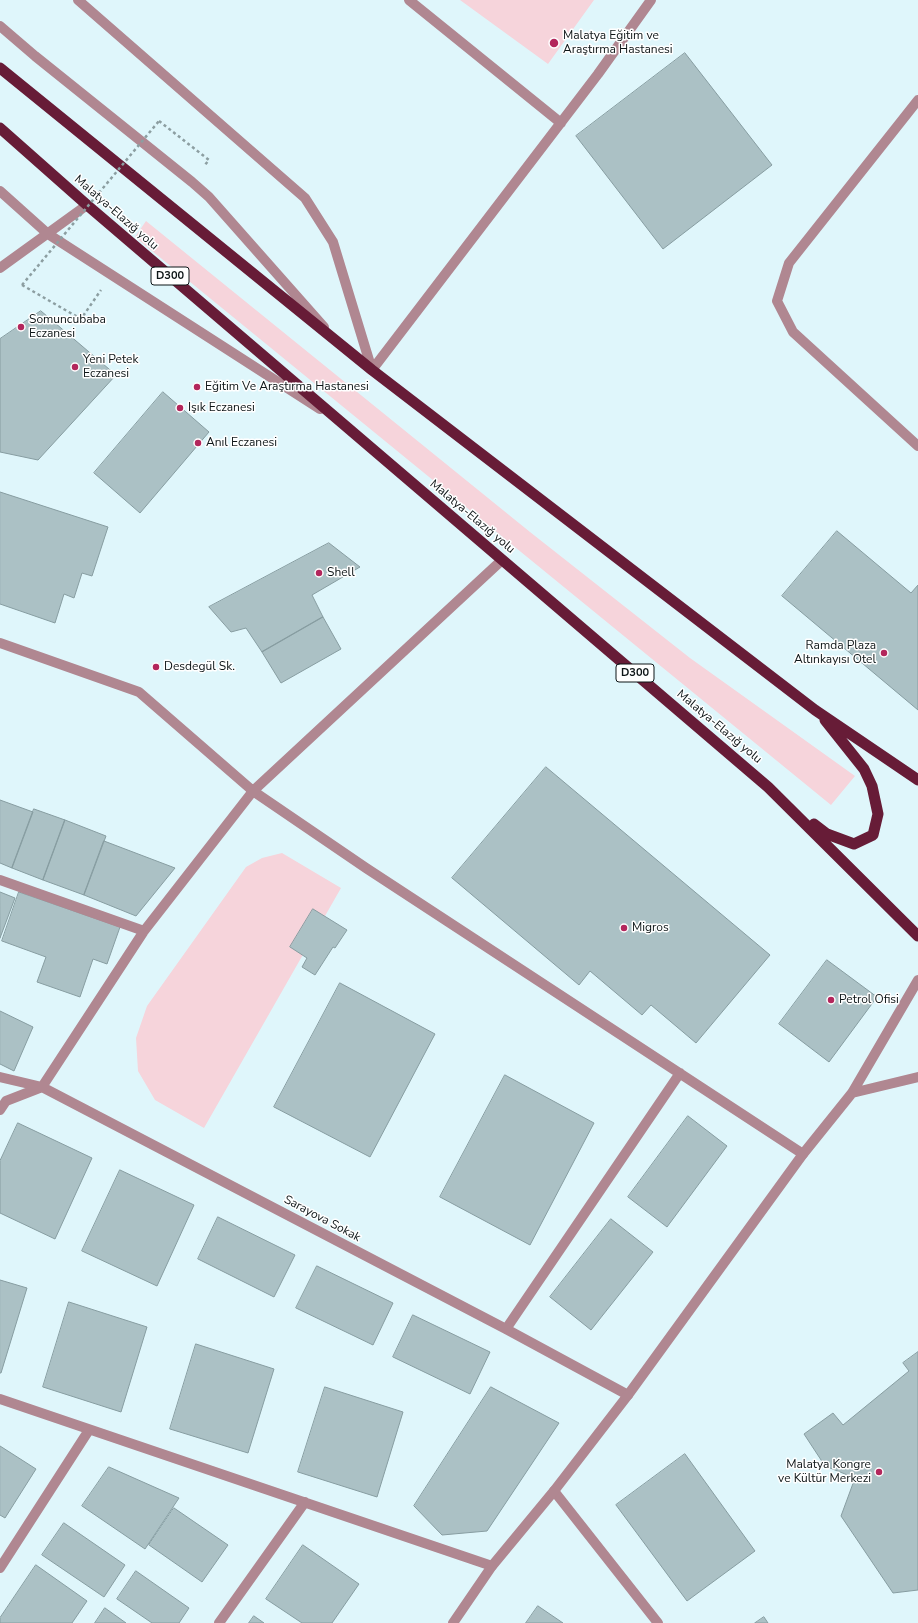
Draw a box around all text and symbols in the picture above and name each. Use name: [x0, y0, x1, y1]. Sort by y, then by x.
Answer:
place label: Malatya Eğitim ve Araştırma Hastanesi: [563, 29, 673, 57]
marker: Malatya Eğitim ve Araştırma Hastanesi: [548, 37, 560, 49]
street label: Malatya-Elazığ yolu: [71, 173, 161, 253]
road number: D300: [151, 267, 189, 285]
place label: Somuncubaba Eczanesi: [29, 313, 106, 341]
marker: Somuncubaba Eczanesi: [16, 322, 26, 332]
place label: Yeni Petek Eczanesi: [83, 353, 139, 381]
marker: Yeni Petek Eczanesi: [70, 362, 80, 372]
place label: Eğitim Ve Araştırma Hastanesi: [205, 380, 369, 394]
marker: Eğitim Ve Araştırma Hastanesi: [192, 382, 202, 392]
place label: Işık Eczanesi: [188, 401, 255, 415]
marker: Işık Eczanesi: [175, 403, 185, 413]
place label: Anıl Eczanesi: [206, 436, 277, 450]
marker: Anıl Eczanesi: [193, 438, 203, 448]
street label: Malatya-Elazığ yolu: [427, 477, 517, 557]
place label: Shell: [327, 566, 355, 580]
marker: Shell: [314, 568, 324, 578]
place label: Ramda Plaza Altınkayısı Otel: [794, 639, 876, 667]
marker: Ramda Plaza Altınkayısı Otel: [879, 648, 889, 658]
place label: Desdegül Sk.: [164, 660, 235, 674]
marker: Desdegül Sk.: [151, 662, 161, 672]
road number: D300: [616, 664, 654, 682]
street label: Malatya-Elazığ yolu: [674, 687, 764, 767]
place label: Migros: [632, 921, 669, 935]
marker: Migros: [619, 923, 629, 933]
place label: Petrol Ofisi: [839, 993, 899, 1007]
marker: Petrol Ofisi: [826, 995, 836, 1005]
street label: Sarayova Sokak: [281, 1193, 363, 1245]
place label: Malatya Kongre ve Kültür Merkezi: [778, 1458, 871, 1486]
marker: Malatya Kongre ve Kültür Merkezi: [874, 1467, 884, 1477]

